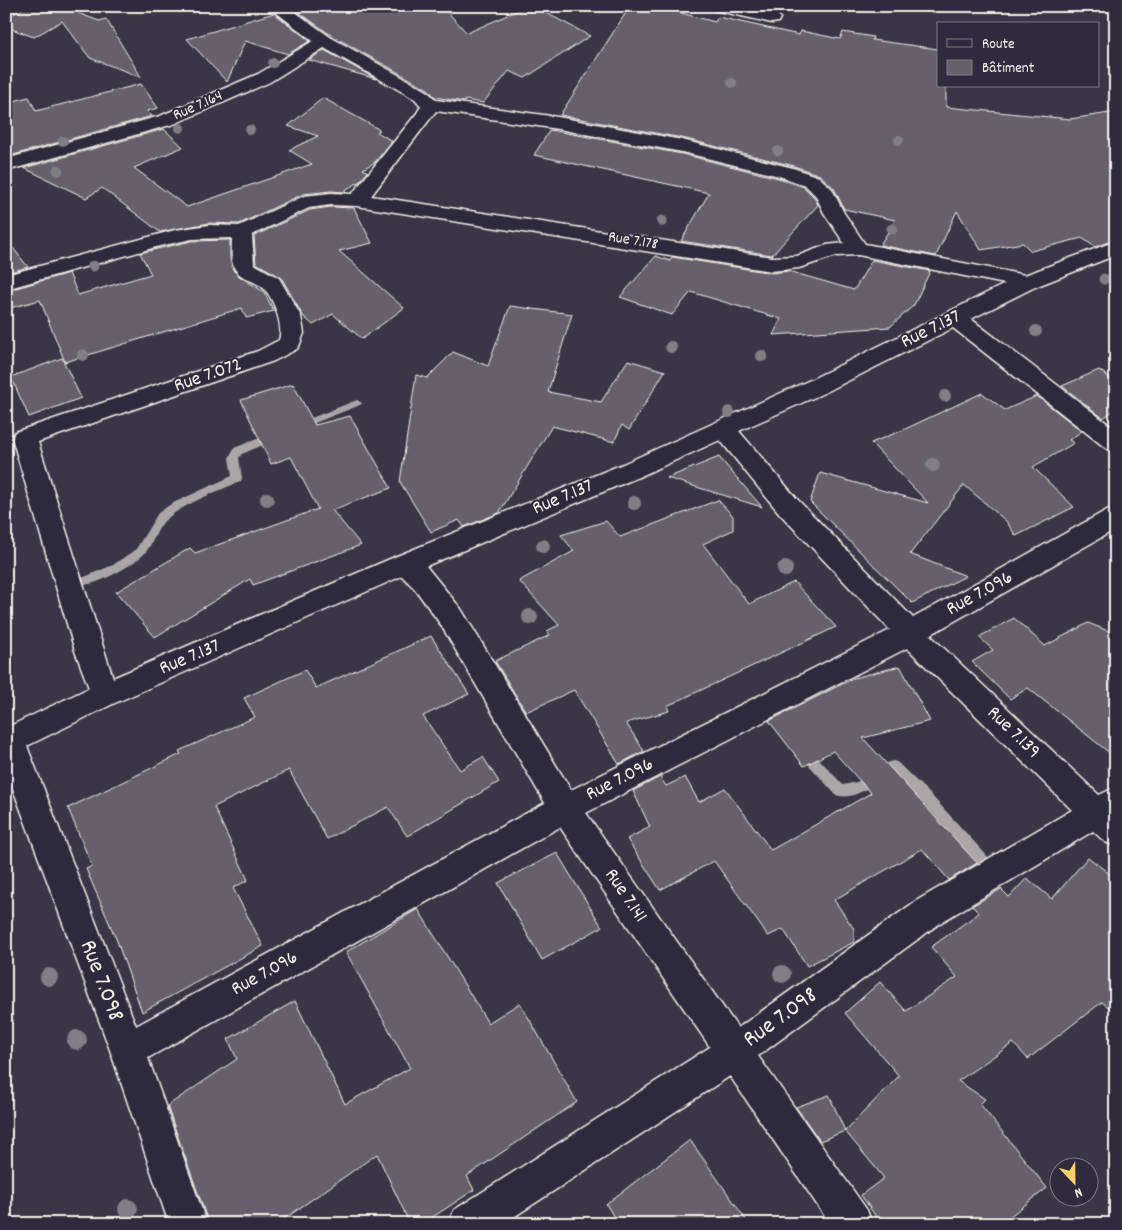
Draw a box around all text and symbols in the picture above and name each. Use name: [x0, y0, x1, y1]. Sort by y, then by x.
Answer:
legend: [937, 22, 1100, 88]
text: Route: [982, 34, 1015, 56]
text: Bâtiment: [982, 58, 1035, 80]
street label: Rue 7.164: [169, 85, 227, 127]
street label: Rue 7.178: [606, 226, 660, 256]
street label: Rue 7.137: [896, 303, 966, 357]
street label: Rue 7.072: [170, 351, 246, 401]
street label: Rue 7.137: [528, 473, 598, 523]
street label: Rue 7.096: [941, 564, 1019, 624]
street label: Rue 7.137: [155, 633, 225, 683]
street label: Rue 7.139: [980, 700, 1046, 766]
street label: Rue 7.096: [581, 751, 659, 809]
street label: Rue 7.141: [597, 863, 653, 929]
street label: Rue 7.098: [70, 935, 132, 1027]
street label: Rue 7.096: [226, 944, 304, 1004]
street label: Rue 7.098: [737, 979, 825, 1057]
north arrow: [1050, 1158, 1100, 1208]
text: N: [1071, 1182, 1085, 1203]

